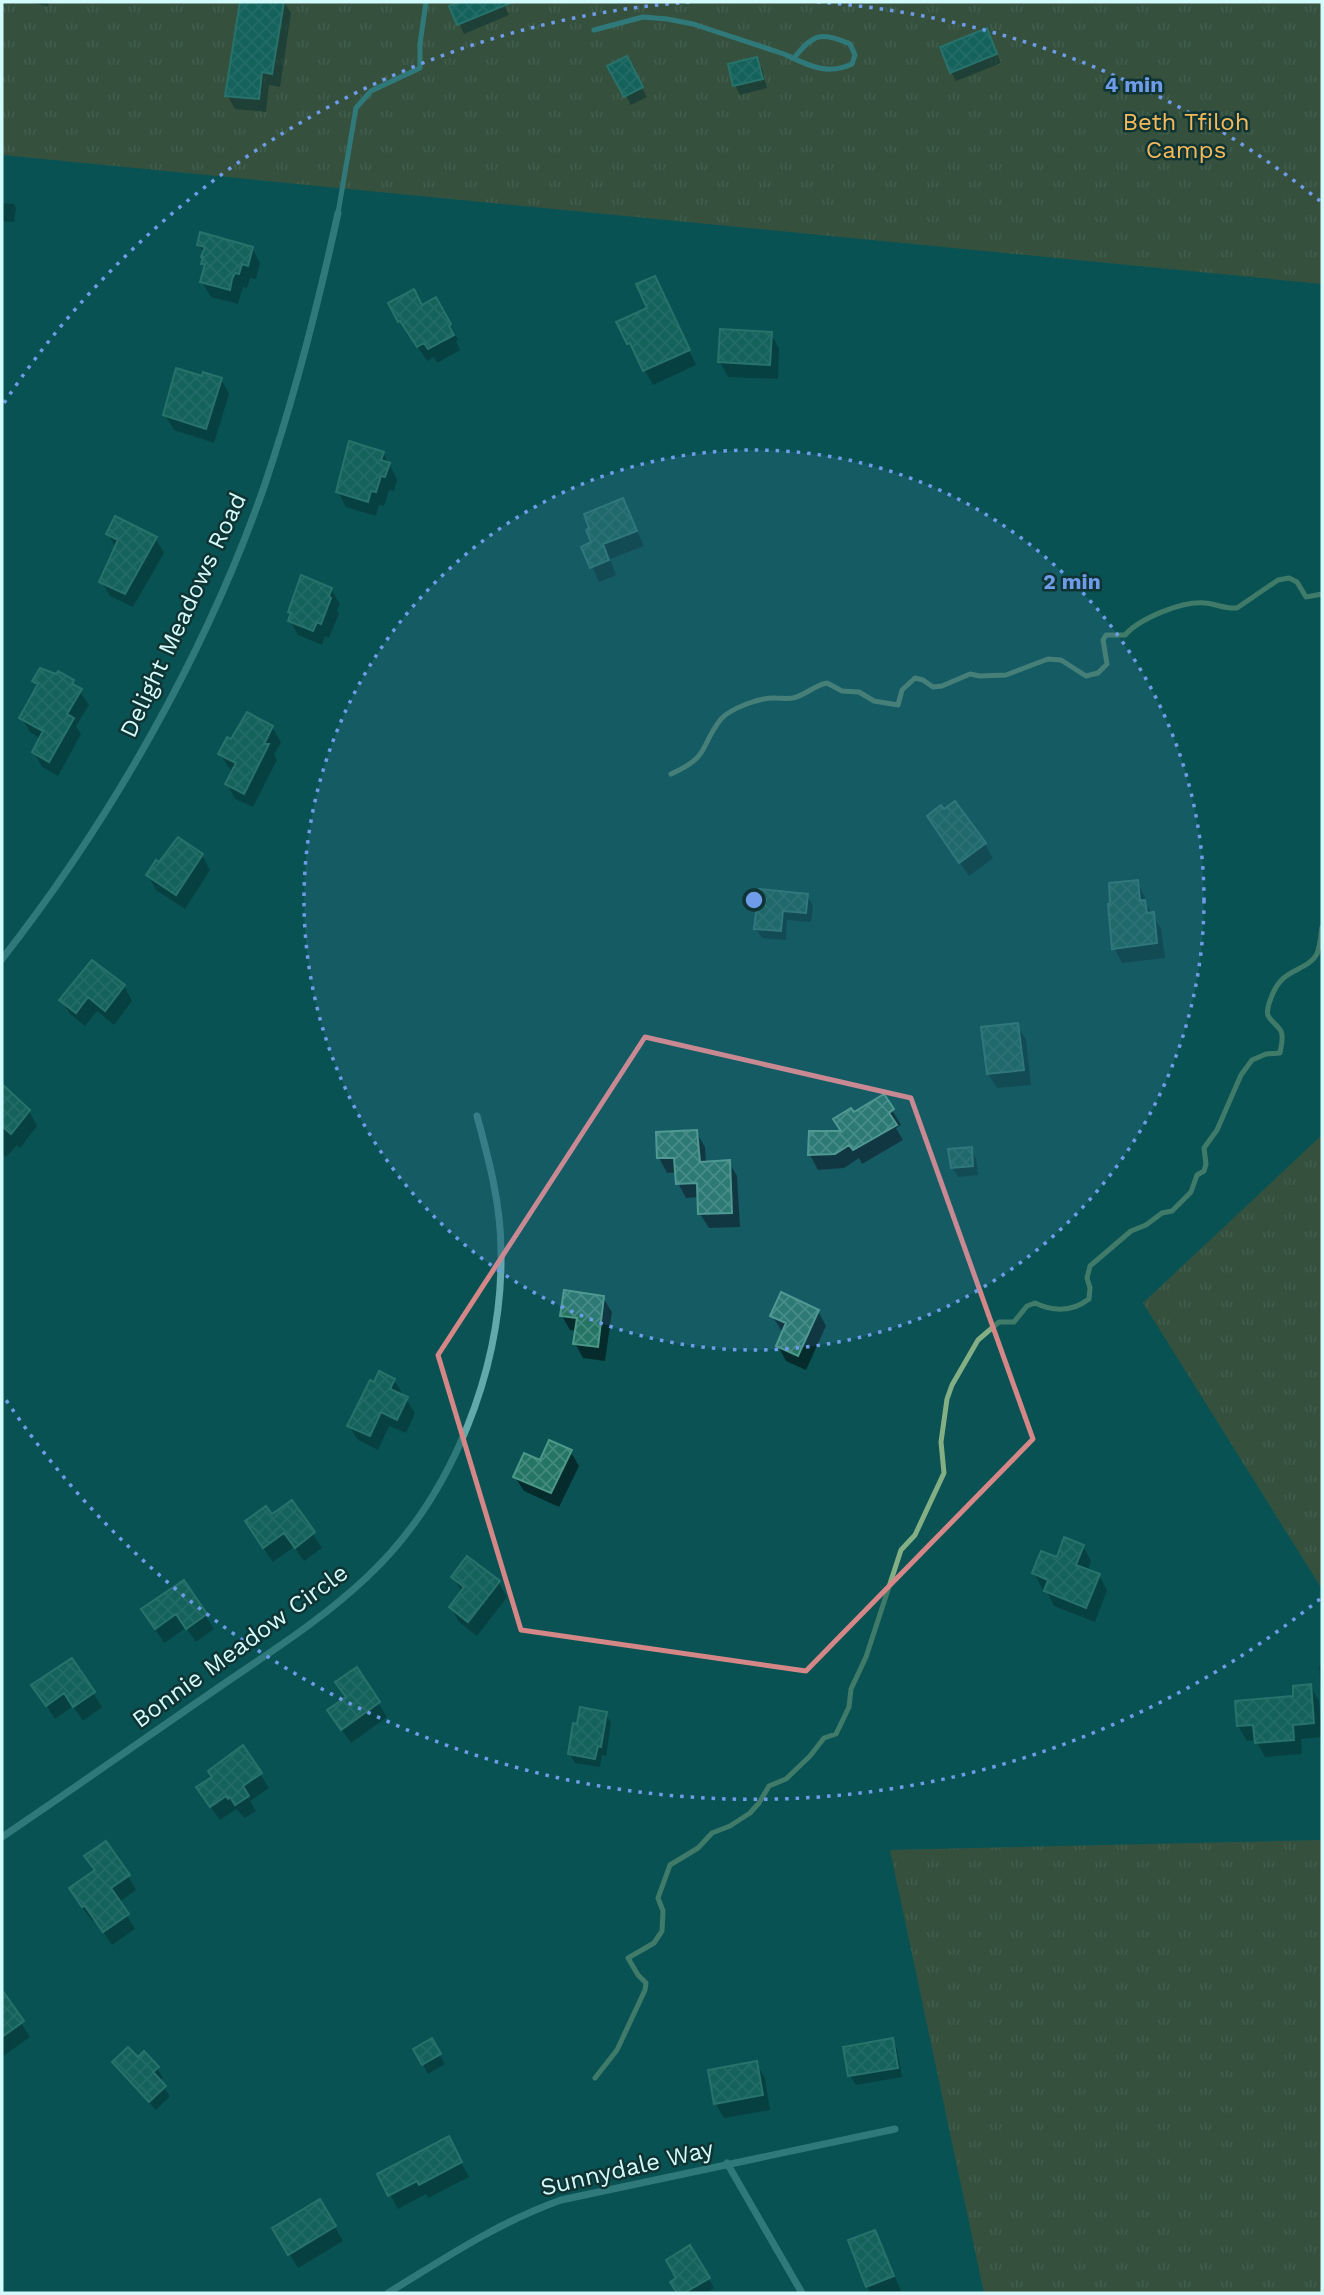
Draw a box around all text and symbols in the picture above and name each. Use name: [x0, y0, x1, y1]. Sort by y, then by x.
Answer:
text: 4 min: [1105, 72, 1163, 97]
park label: Beth Tfiloh Camps: [1122, 108, 1250, 164]
street label: Delight Meadows Road: [114, 488, 252, 742]
text: 2 min: [1043, 569, 1101, 594]
centre of rings: [742, 888, 766, 912]
street label: Bonnie Meadow Circle: [127, 1558, 353, 1734]
street label: Sunnydale Way: [538, 2134, 717, 2202]

